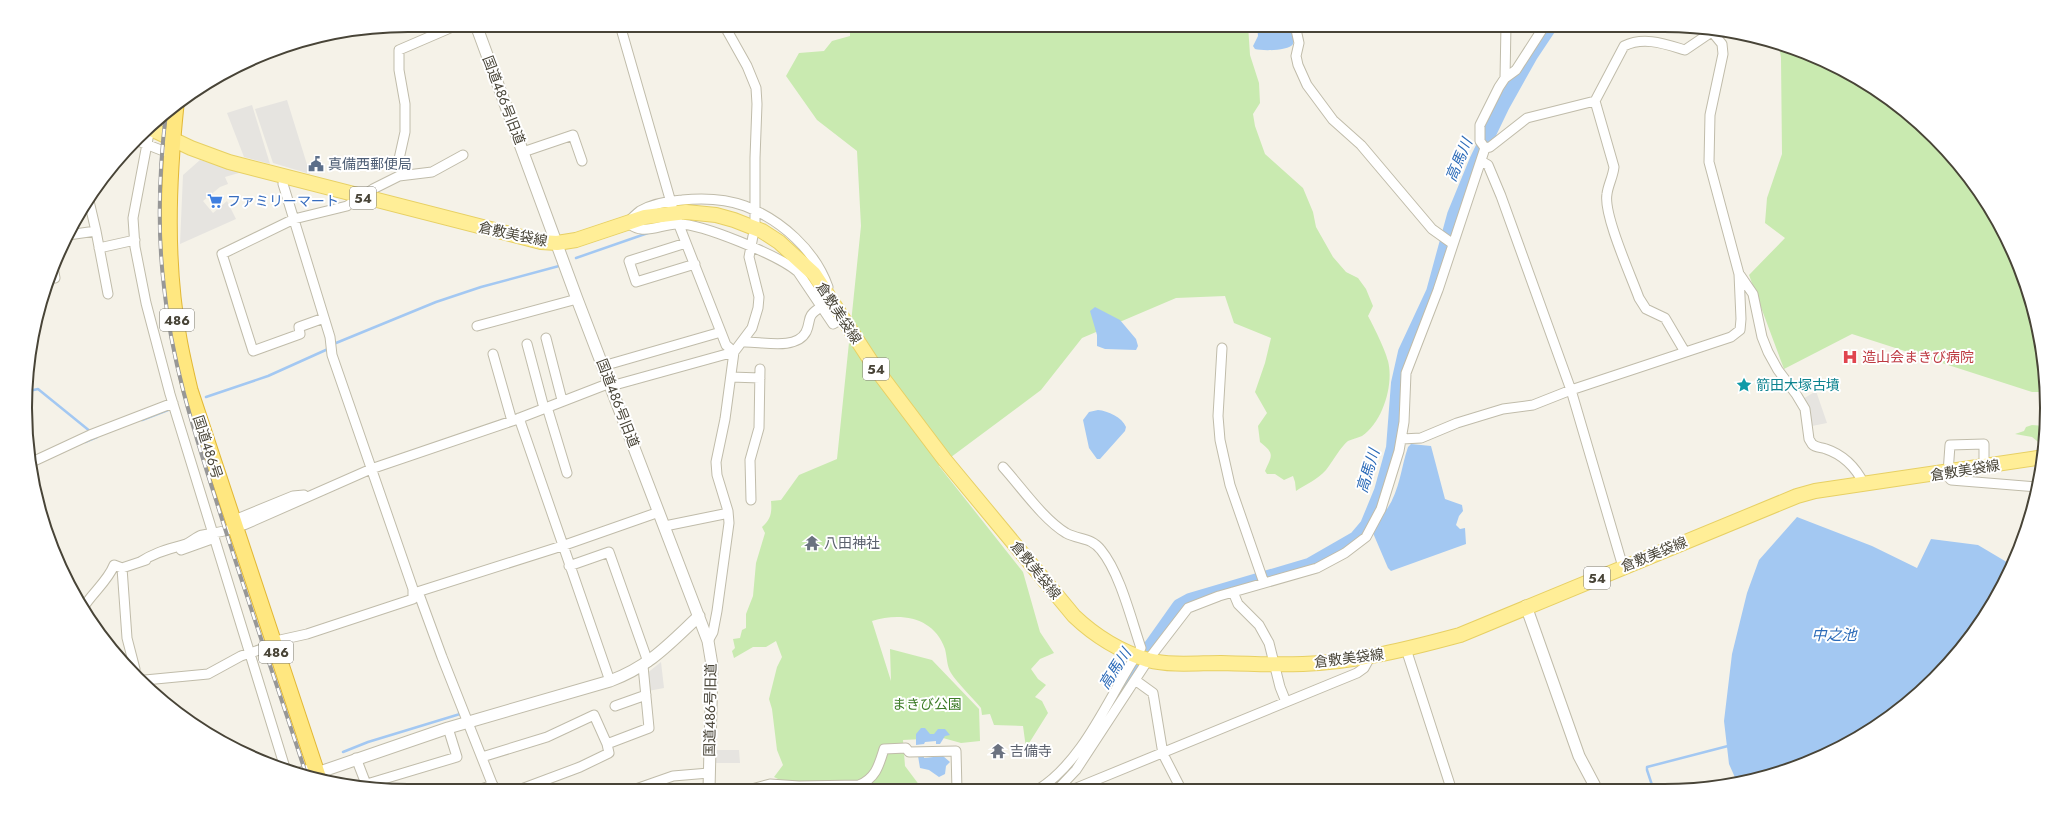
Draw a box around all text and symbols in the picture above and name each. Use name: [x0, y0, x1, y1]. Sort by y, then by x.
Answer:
street label: 国道486号旧道: [478, 53, 530, 147]
water label: 高馬川: [1440, 133, 1479, 185]
place label: 真備西郵便局: [328, 154, 412, 174]
public building icon: 真備西郵便局: [307, 155, 325, 173]
road number: 54: [350, 187, 376, 209]
place label: ファミリーマート: [227, 191, 339, 211]
supermarket icon: ファミリーマート: [206, 192, 224, 210]
street label: 倉敷美袋線: [477, 217, 549, 251]
street label: 倉敷美袋線: [812, 278, 866, 348]
road number: 486: [160, 309, 194, 331]
place label: 造山会まきび病院: [1862, 347, 1974, 367]
hospital icon: 造山会まきび病院: [1841, 348, 1859, 366]
street label: 国道486号旧道: [592, 356, 644, 450]
road number: 54: [863, 358, 889, 380]
place label: 箭田大塚古墳: [1756, 375, 1840, 395]
place icon: 箭田大塚古墳: [1735, 376, 1753, 394]
street label: 国道486号: [188, 413, 228, 481]
water label: 高馬川: [1351, 444, 1386, 496]
street label: 倉敷美袋線: [1929, 455, 2001, 485]
street label: 倉敷美袋線: [1618, 532, 1690, 576]
place label: 八田神社: [824, 533, 880, 553]
temple icon: 八田神社: [803, 534, 821, 552]
street label: 倉敷美袋線: [1006, 537, 1066, 603]
road number: 54: [1584, 567, 1610, 589]
water label: 中之池: [1811, 624, 1858, 646]
road number: 486: [259, 641, 293, 663]
water label: 高馬川: [1094, 642, 1138, 694]
street label: 倉敷美袋線: [1313, 644, 1385, 672]
street label: 国道486号旧道: [699, 663, 721, 757]
park label: まきび公園: [892, 694, 962, 714]
place label: 吉備寺: [1010, 741, 1052, 761]
temple icon: 吉備寺: [989, 742, 1007, 760]

